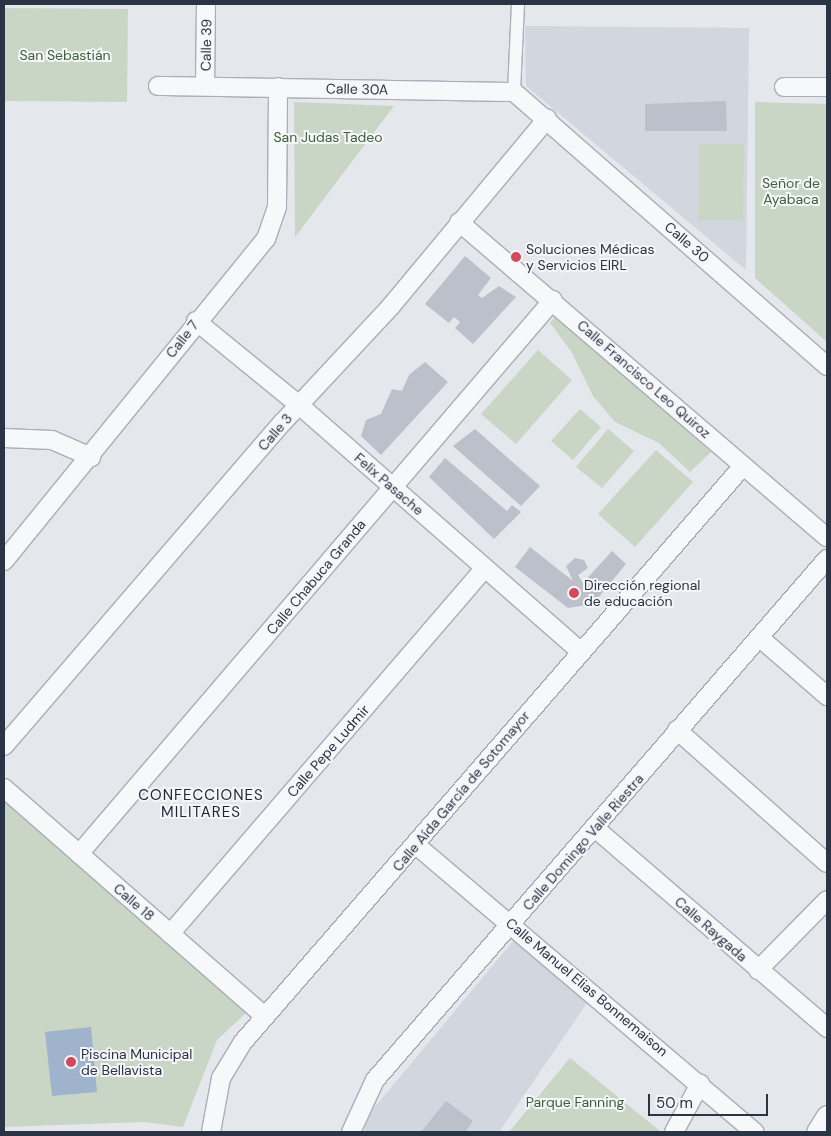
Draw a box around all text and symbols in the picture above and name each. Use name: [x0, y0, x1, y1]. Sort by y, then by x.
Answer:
street label: Calle 39: [197, 19, 215, 71]
park label: San Sebastián: [19, 47, 111, 63]
street label: Calle 30A: [326, 80, 388, 98]
park label: San Judas Tadeo: [273, 129, 383, 145]
park label: Señor de Ayabaca: [762, 175, 820, 208]
street label: Calle 30: [661, 218, 713, 266]
place label: Soluciones Médicas y Servicios EIRL: [526, 241, 654, 274]
marker: Soluciones Médicas y Servicios EIRL: [510, 251, 522, 263]
street label: Calle Francisco Leo Quiroz: [574, 316, 714, 442]
street label: Calle 7: [162, 317, 202, 361]
street label: Calle 3: [254, 410, 296, 454]
street label: Felix Pasache: [351, 449, 427, 519]
street label: Calle Chabuca Granda: [263, 516, 369, 638]
place label: Dirección regional de educación: [584, 577, 700, 610]
marker: Dirección regional de educación: [568, 587, 580, 599]
street label: Calle Pepe Ludmir: [283, 701, 373, 801]
street label: Calle Aída García de Sotomayor: [389, 707, 533, 875]
street label: Calle Domingo Valle Riestra: [519, 770, 647, 914]
district label: CONFECCIONES MILITARES: [137, 786, 265, 821]
street label: Calle 18: [110, 880, 158, 924]
street label: Calle Raygada: [671, 893, 751, 965]
street label: Calle Manuel Elias Bonnemaison: [503, 914, 671, 1060]
place label: Piscina Municipal de Bellavista: [81, 1046, 192, 1078]
marker: Piscina Municipal de Bellavista: [65, 1056, 77, 1068]
scale bar: [651, 1084, 771, 1116]
text: 50 m: [656, 1093, 693, 1113]
park label: Parque Fanning: [526, 1094, 624, 1110]

